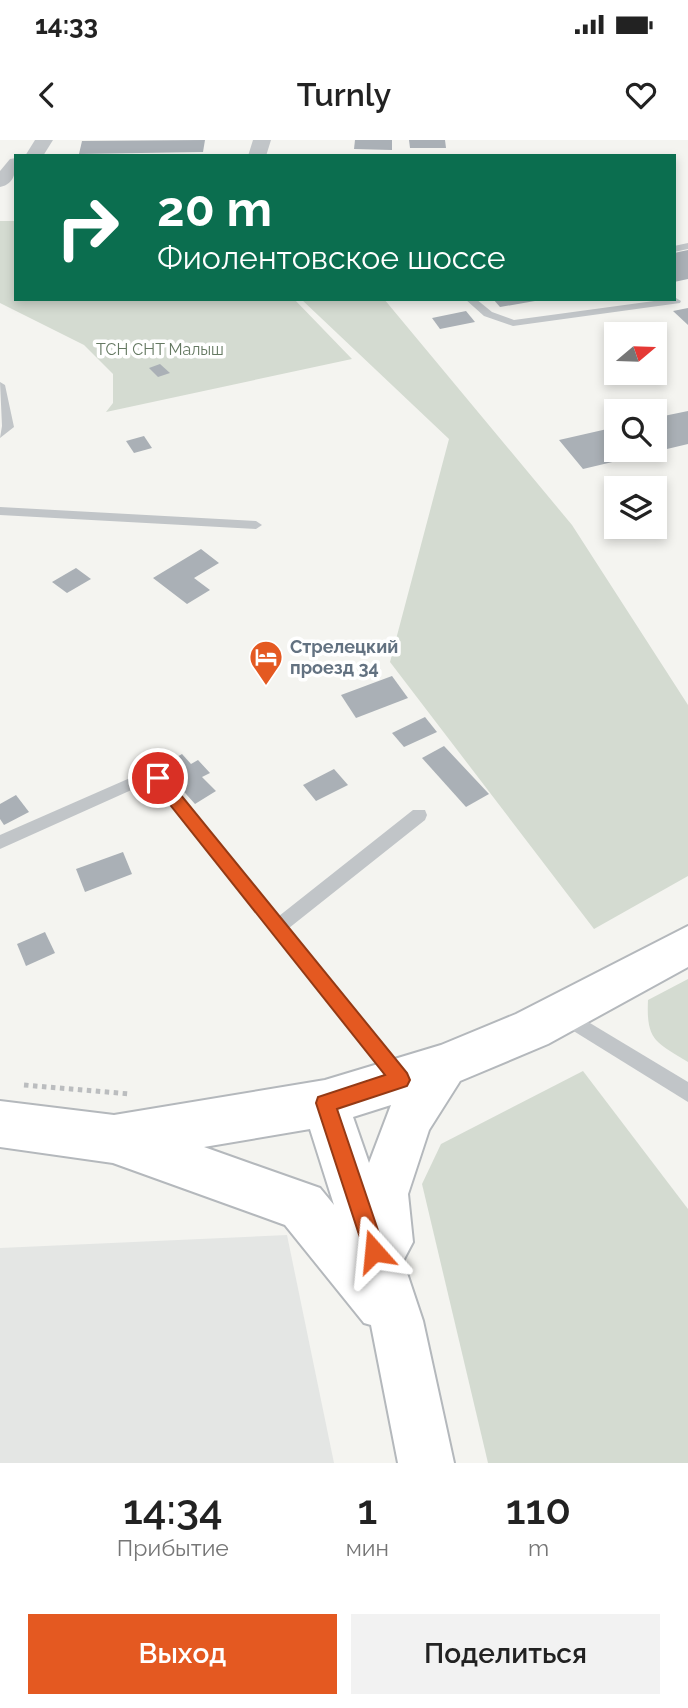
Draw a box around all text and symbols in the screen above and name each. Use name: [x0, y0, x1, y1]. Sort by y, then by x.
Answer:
text: 14:33: [35, 10, 98, 40]
icon: back: [28, 76, 66, 114]
text: Turnly: [297, 76, 391, 113]
icon: heart: [622, 76, 660, 114]
text: 20 m: [157, 180, 272, 237]
icon: right: [42, 182, 133, 273]
text: Фиолентовское шоссе: [157, 239, 505, 276]
north arrow: [604, 322, 667, 385]
map controls: [604, 322, 667, 539]
park label: ТСН СНТ Малыш: [96, 340, 224, 359]
button: search: [604, 399, 667, 462]
button: layers: [604, 476, 667, 539]
place label: Стрелецкий проезд 34: [290, 636, 398, 678]
hotel icon: Стрелецкий проезд 34: [247, 638, 285, 687]
pin: [128, 748, 188, 808]
icon: arrive: [139, 759, 177, 797]
position arrow: [337, 1214, 411, 1288]
text: 14:34: [123, 1485, 223, 1534]
text: 1: [357, 1485, 377, 1534]
text: 110: [506, 1485, 571, 1534]
text: Прибытие: [117, 1534, 229, 1561]
text: мин: [346, 1534, 389, 1561]
text: m: [528, 1534, 549, 1561]
button: Выход: [28, 1614, 337, 1694]
button: Поделиться: [351, 1614, 660, 1694]

